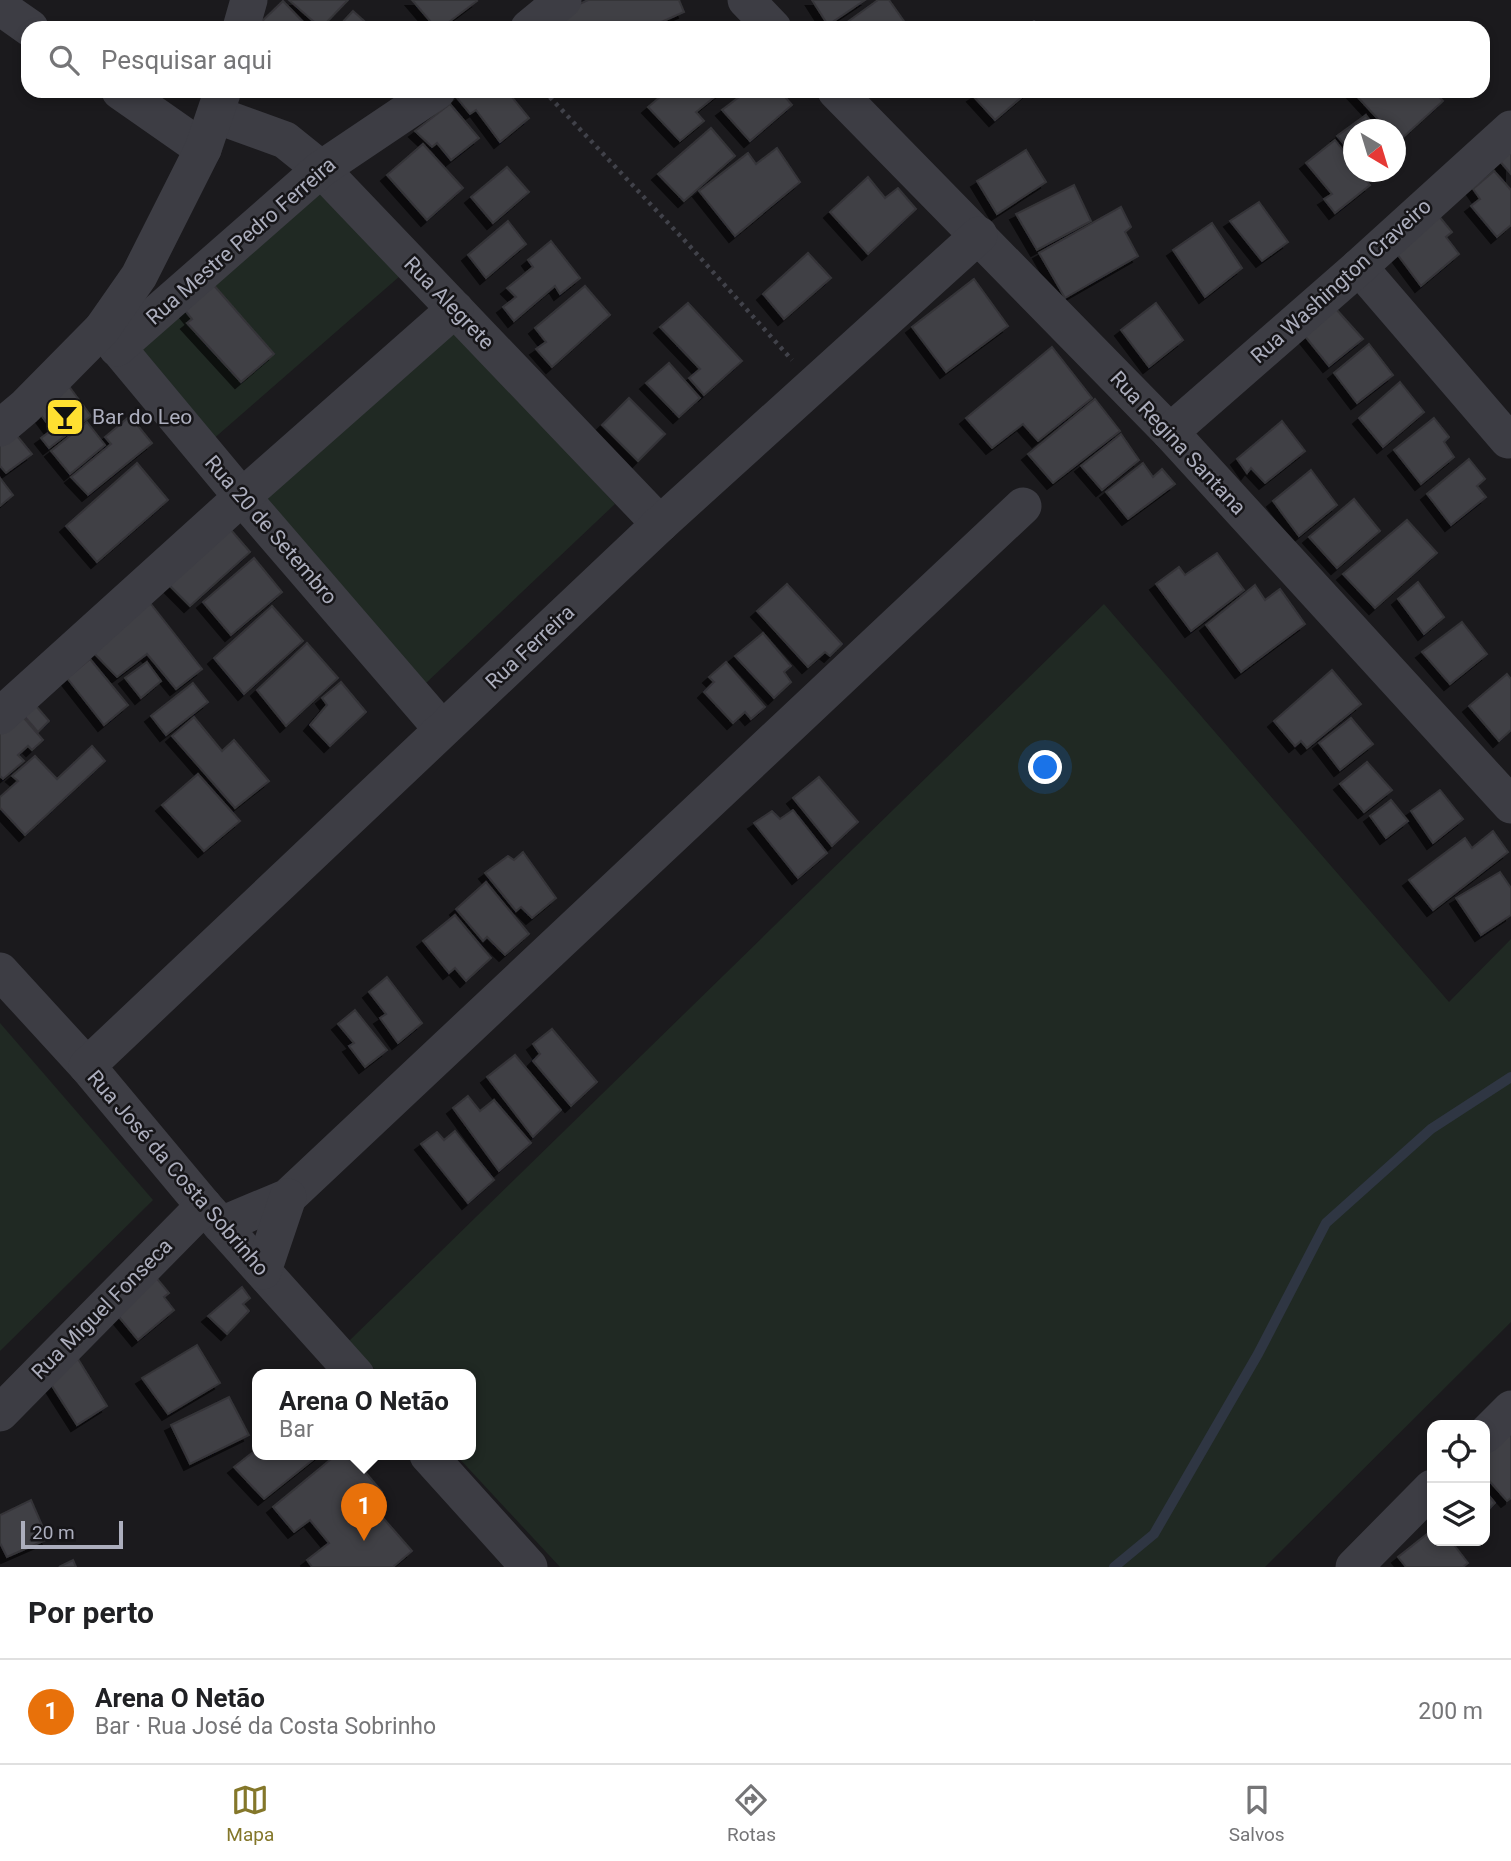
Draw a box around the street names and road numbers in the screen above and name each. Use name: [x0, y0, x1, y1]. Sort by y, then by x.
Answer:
street label: Rua Mestre Pedro Ferreira: [142, 152, 340, 330]
street label: Rua Washington Craveiro: [1246, 194, 1436, 368]
street label: Rua Alegrete: [399, 252, 499, 354]
street label: Rua Regina Santana: [1105, 366, 1251, 520]
street label: Rua 20 de Setembro: [200, 451, 342, 609]
street label: Rua Ferreira: [481, 600, 579, 694]
street label: Rua José da Costa Sobrinho: [82, 1066, 274, 1280]
street label: Rua Miguel Fonseca: [27, 1234, 177, 1384]

